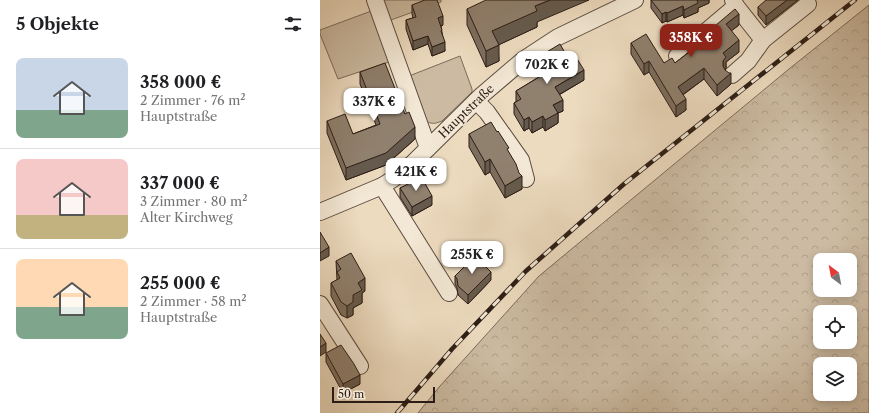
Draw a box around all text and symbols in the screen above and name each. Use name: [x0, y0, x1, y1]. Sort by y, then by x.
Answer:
icon: filters: [282, 13, 304, 35]
text: 5 Objekte: [16, 14, 99, 34]
pin: 358K €: [658, 24, 724, 58]
text: 358K €: [669, 29, 713, 45]
pin: 702K €: [514, 51, 580, 85]
text: 702K €: [525, 56, 569, 72]
text: 358 000 €: [140, 72, 221, 92]
icon: home: [48, 74, 96, 122]
street label: Hauptstraße: [435, 81, 497, 141]
pin: 337K €: [341, 88, 407, 122]
text: 2 Zimmer · 76 m²: [140, 92, 246, 108]
text: 337K €: [352, 93, 396, 109]
text: Hauptstraße: [140, 108, 217, 124]
pin: 421K €: [383, 158, 449, 192]
text: 421K €: [395, 163, 437, 179]
text: 337 000 €: [140, 173, 220, 193]
icon: home: [48, 175, 96, 223]
text: 3 Zimmer · 80 m²: [140, 193, 247, 209]
text: Alter Kirchweg: [140, 209, 233, 225]
pin: 255K €: [439, 241, 505, 275]
text: 255K €: [450, 246, 494, 262]
north arrow: [813, 253, 857, 297]
map controls: [813, 253, 857, 401]
text: 255 000 €: [140, 273, 221, 293]
icon: home: [48, 275, 96, 323]
text: 2 Zimmer · 58 m²: [140, 293, 247, 309]
button: locate: [813, 305, 857, 349]
text: Hauptstraße: [140, 309, 217, 325]
button: layers: [813, 357, 857, 401]
scale bar: [332, 385, 435, 404]
text: 50 m: [338, 387, 364, 401]

